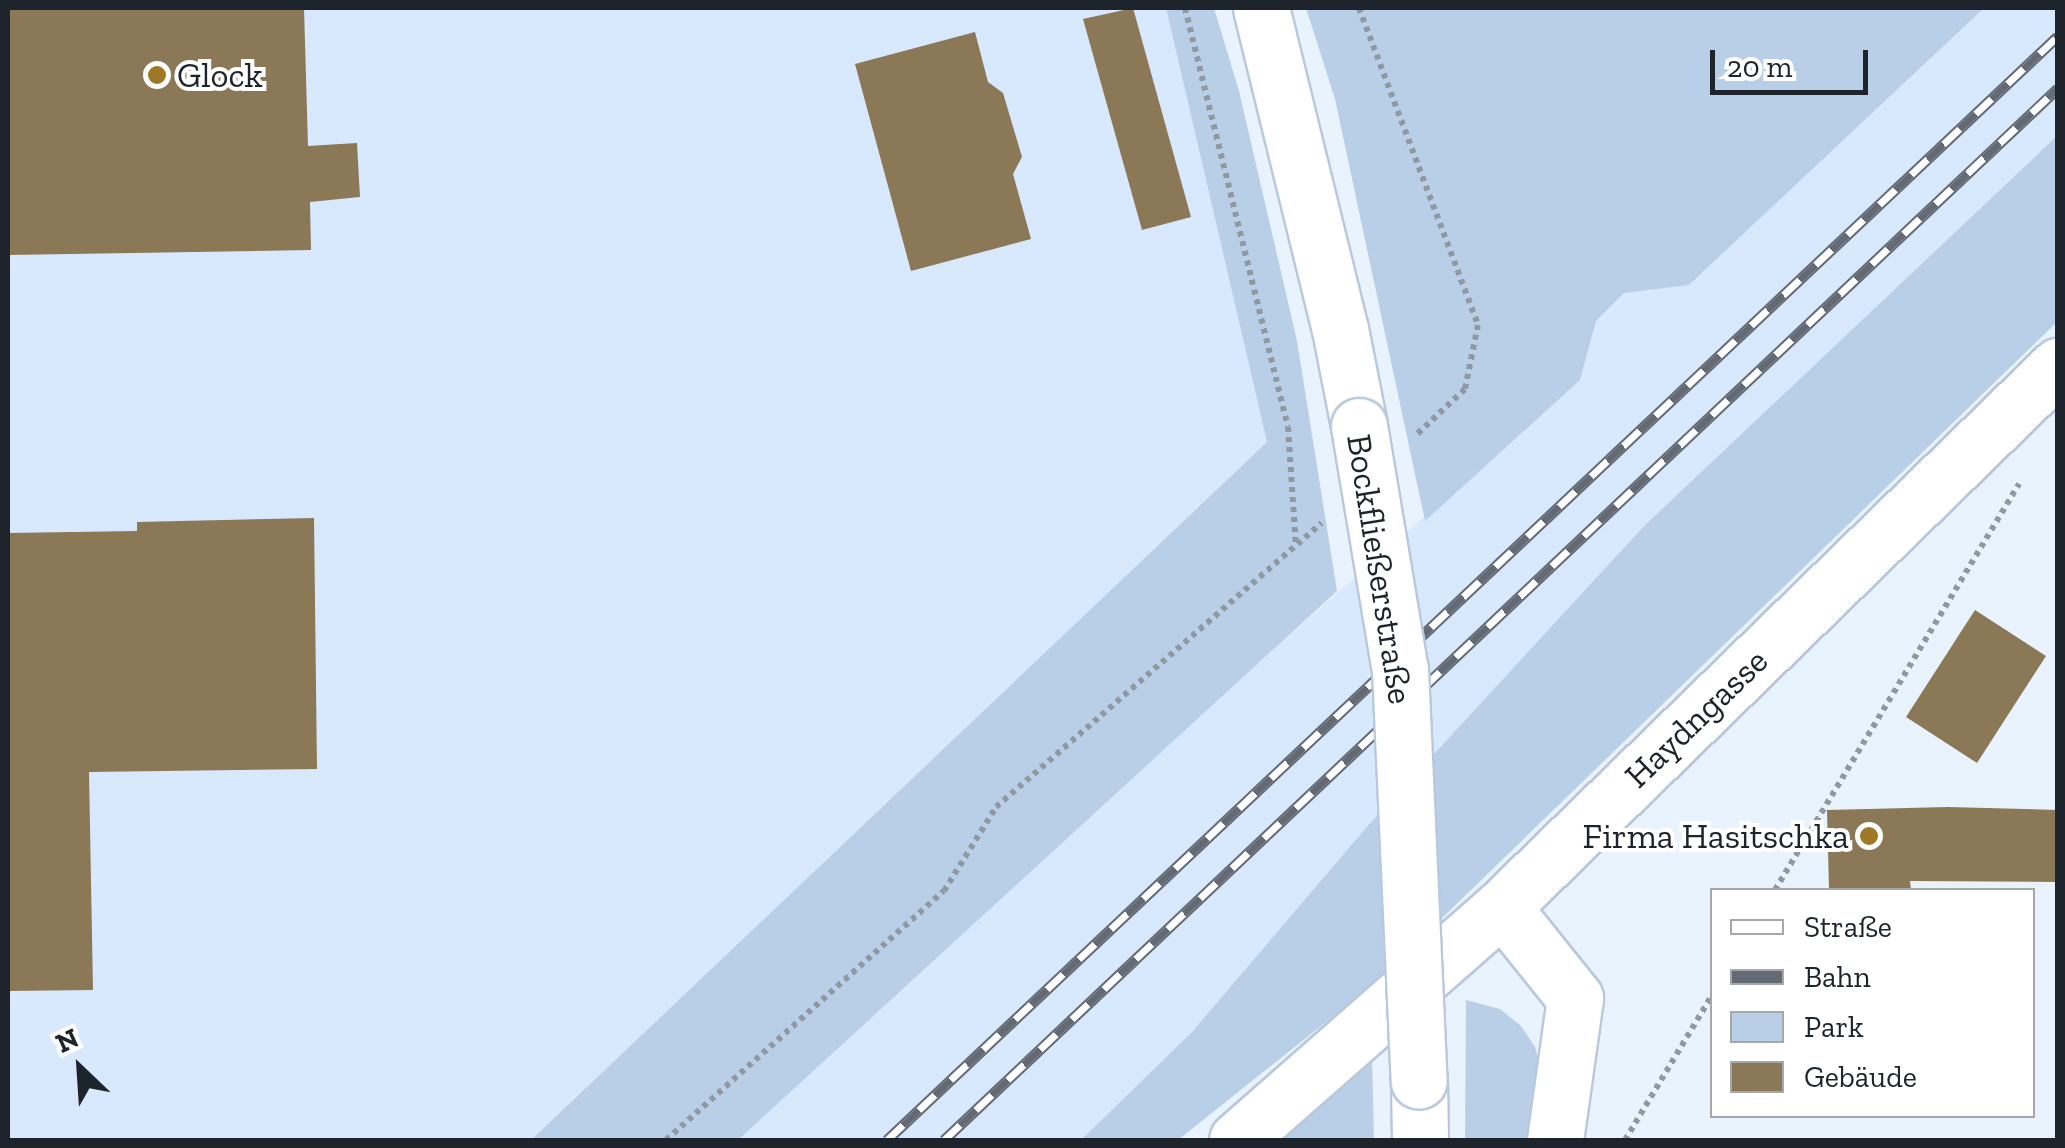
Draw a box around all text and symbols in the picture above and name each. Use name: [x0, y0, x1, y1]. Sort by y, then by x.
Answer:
scale bar: [1715, 30, 1872, 92]
text: 20 m: [1727, 49, 1792, 85]
place label: Glock: [177, 54, 263, 96]
marker: Glock: [146, 64, 168, 86]
street label: Bockfließerstraße: [1338, 431, 1422, 707]
street label: Haydngasse: [1616, 640, 1776, 796]
place label: Firma Hasitschka: [1583, 815, 1849, 857]
marker: Firma Hasitschka: [1858, 825, 1880, 847]
legend: [1710, 888, 2035, 1118]
text: Straße: [1804, 909, 1892, 945]
text: Bahn: [1804, 959, 1871, 995]
text: Park: [1804, 1009, 1864, 1045]
north arrow: [30, 1018, 130, 1118]
text: N: [50, 1021, 84, 1060]
text: Gebäude: [1804, 1059, 1917, 1095]

